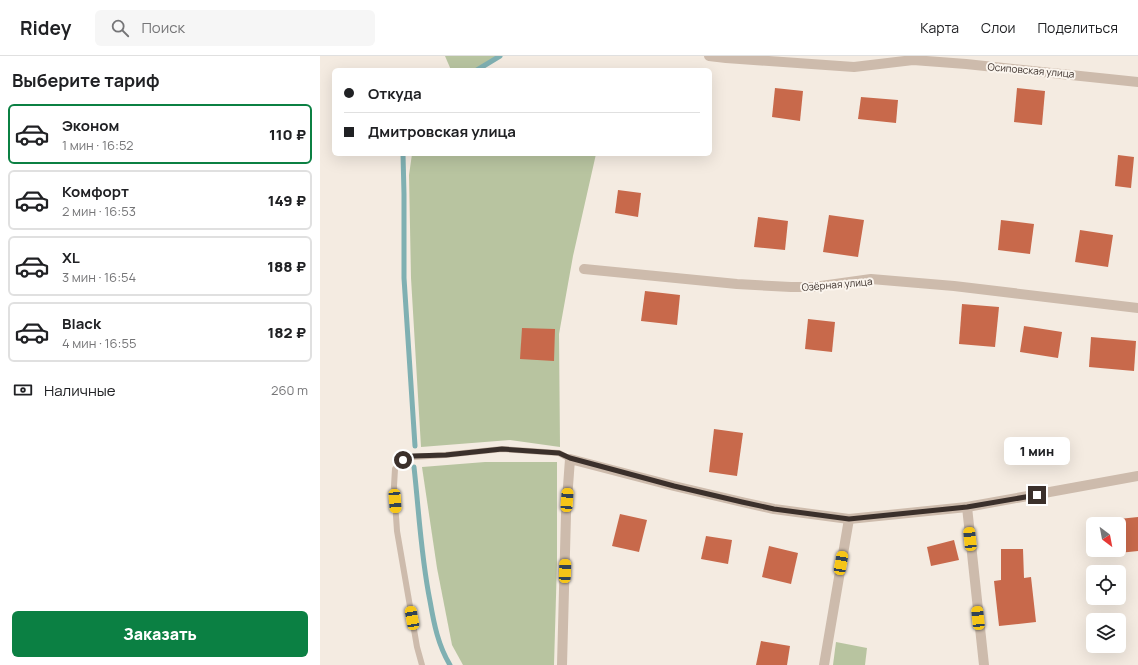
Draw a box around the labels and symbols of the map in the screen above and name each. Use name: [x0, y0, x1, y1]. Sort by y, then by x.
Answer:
street label: Осиповская улица: [987, 59, 1075, 81]
street label: Озёрная улица: [801, 274, 873, 294]
callout: 1 мин: [1004, 437, 1070, 465]
route start: [394, 451, 412, 469]
route end: [1028, 486, 1046, 504]
car: [560, 488, 574, 512]
car: [388, 489, 402, 513]
north arrow: [1086, 517, 1126, 557]
car: [963, 526, 977, 552]
car: [833, 550, 849, 576]
car: [559, 559, 571, 583]
car: [404, 605, 420, 631]
car: [971, 605, 985, 631]

